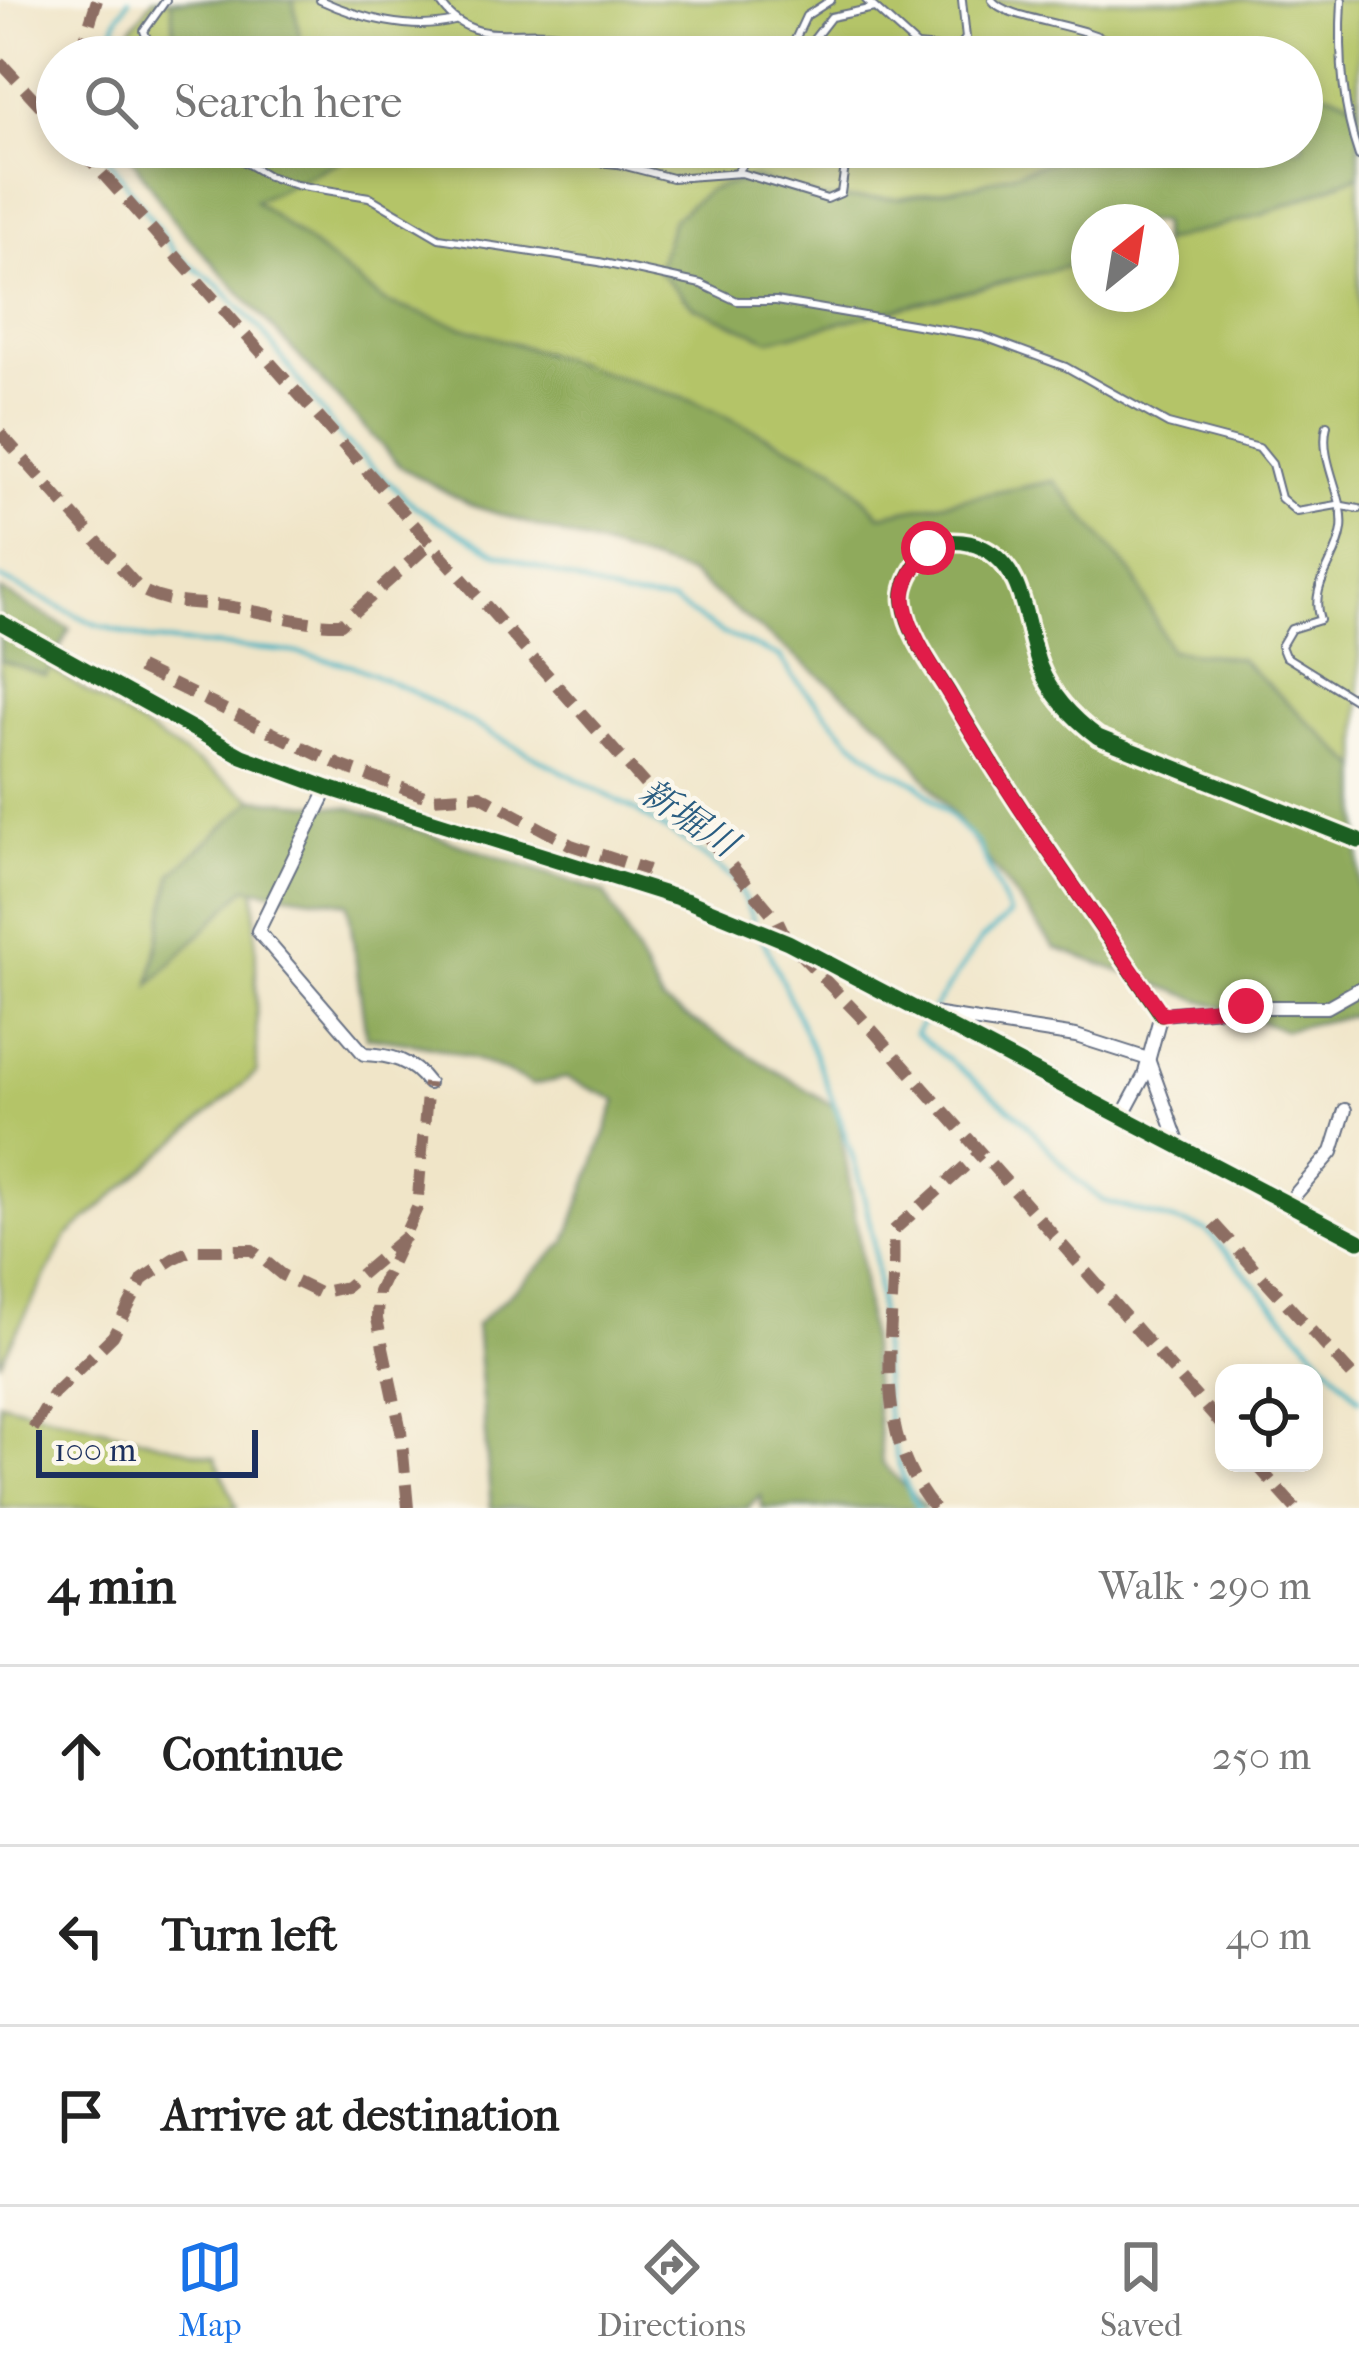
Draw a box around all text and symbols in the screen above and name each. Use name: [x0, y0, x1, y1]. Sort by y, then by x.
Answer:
search box: [36, 36, 1323, 168]
icon: search: [78, 69, 144, 135]
text: Search here: [174, 76, 402, 129]
north arrow: [1071, 204, 1179, 312]
route start: [901, 521, 955, 575]
water label: 新堀川: [632, 770, 748, 868]
route end: [1219, 979, 1273, 1033]
map controls: [1215, 1364, 1323, 1472]
button: locate: [1215, 1364, 1323, 1472]
scale bar: [36, 1424, 258, 1477]
text: 100 m: [54, 1431, 137, 1470]
text: 4 min: [48, 1556, 176, 1616]
text: Walk · 290 m: [1099, 1563, 1311, 1609]
icon: ahead: [48, 1723, 114, 1789]
text: Continue: [162, 1729, 343, 1782]
text: 250 m: [1212, 1733, 1311, 1779]
icon: left: [48, 1903, 114, 1969]
text: Turn left: [162, 1909, 337, 1962]
text: 40 m: [1226, 1913, 1311, 1959]
icon: arrive: [48, 2083, 114, 2149]
text: Arrive at destination: [162, 2089, 559, 2142]
tab: Map: [177, 2234, 243, 2345]
tab: Directions: [597, 2234, 746, 2345]
tab: Saved: [1100, 2234, 1182, 2345]

